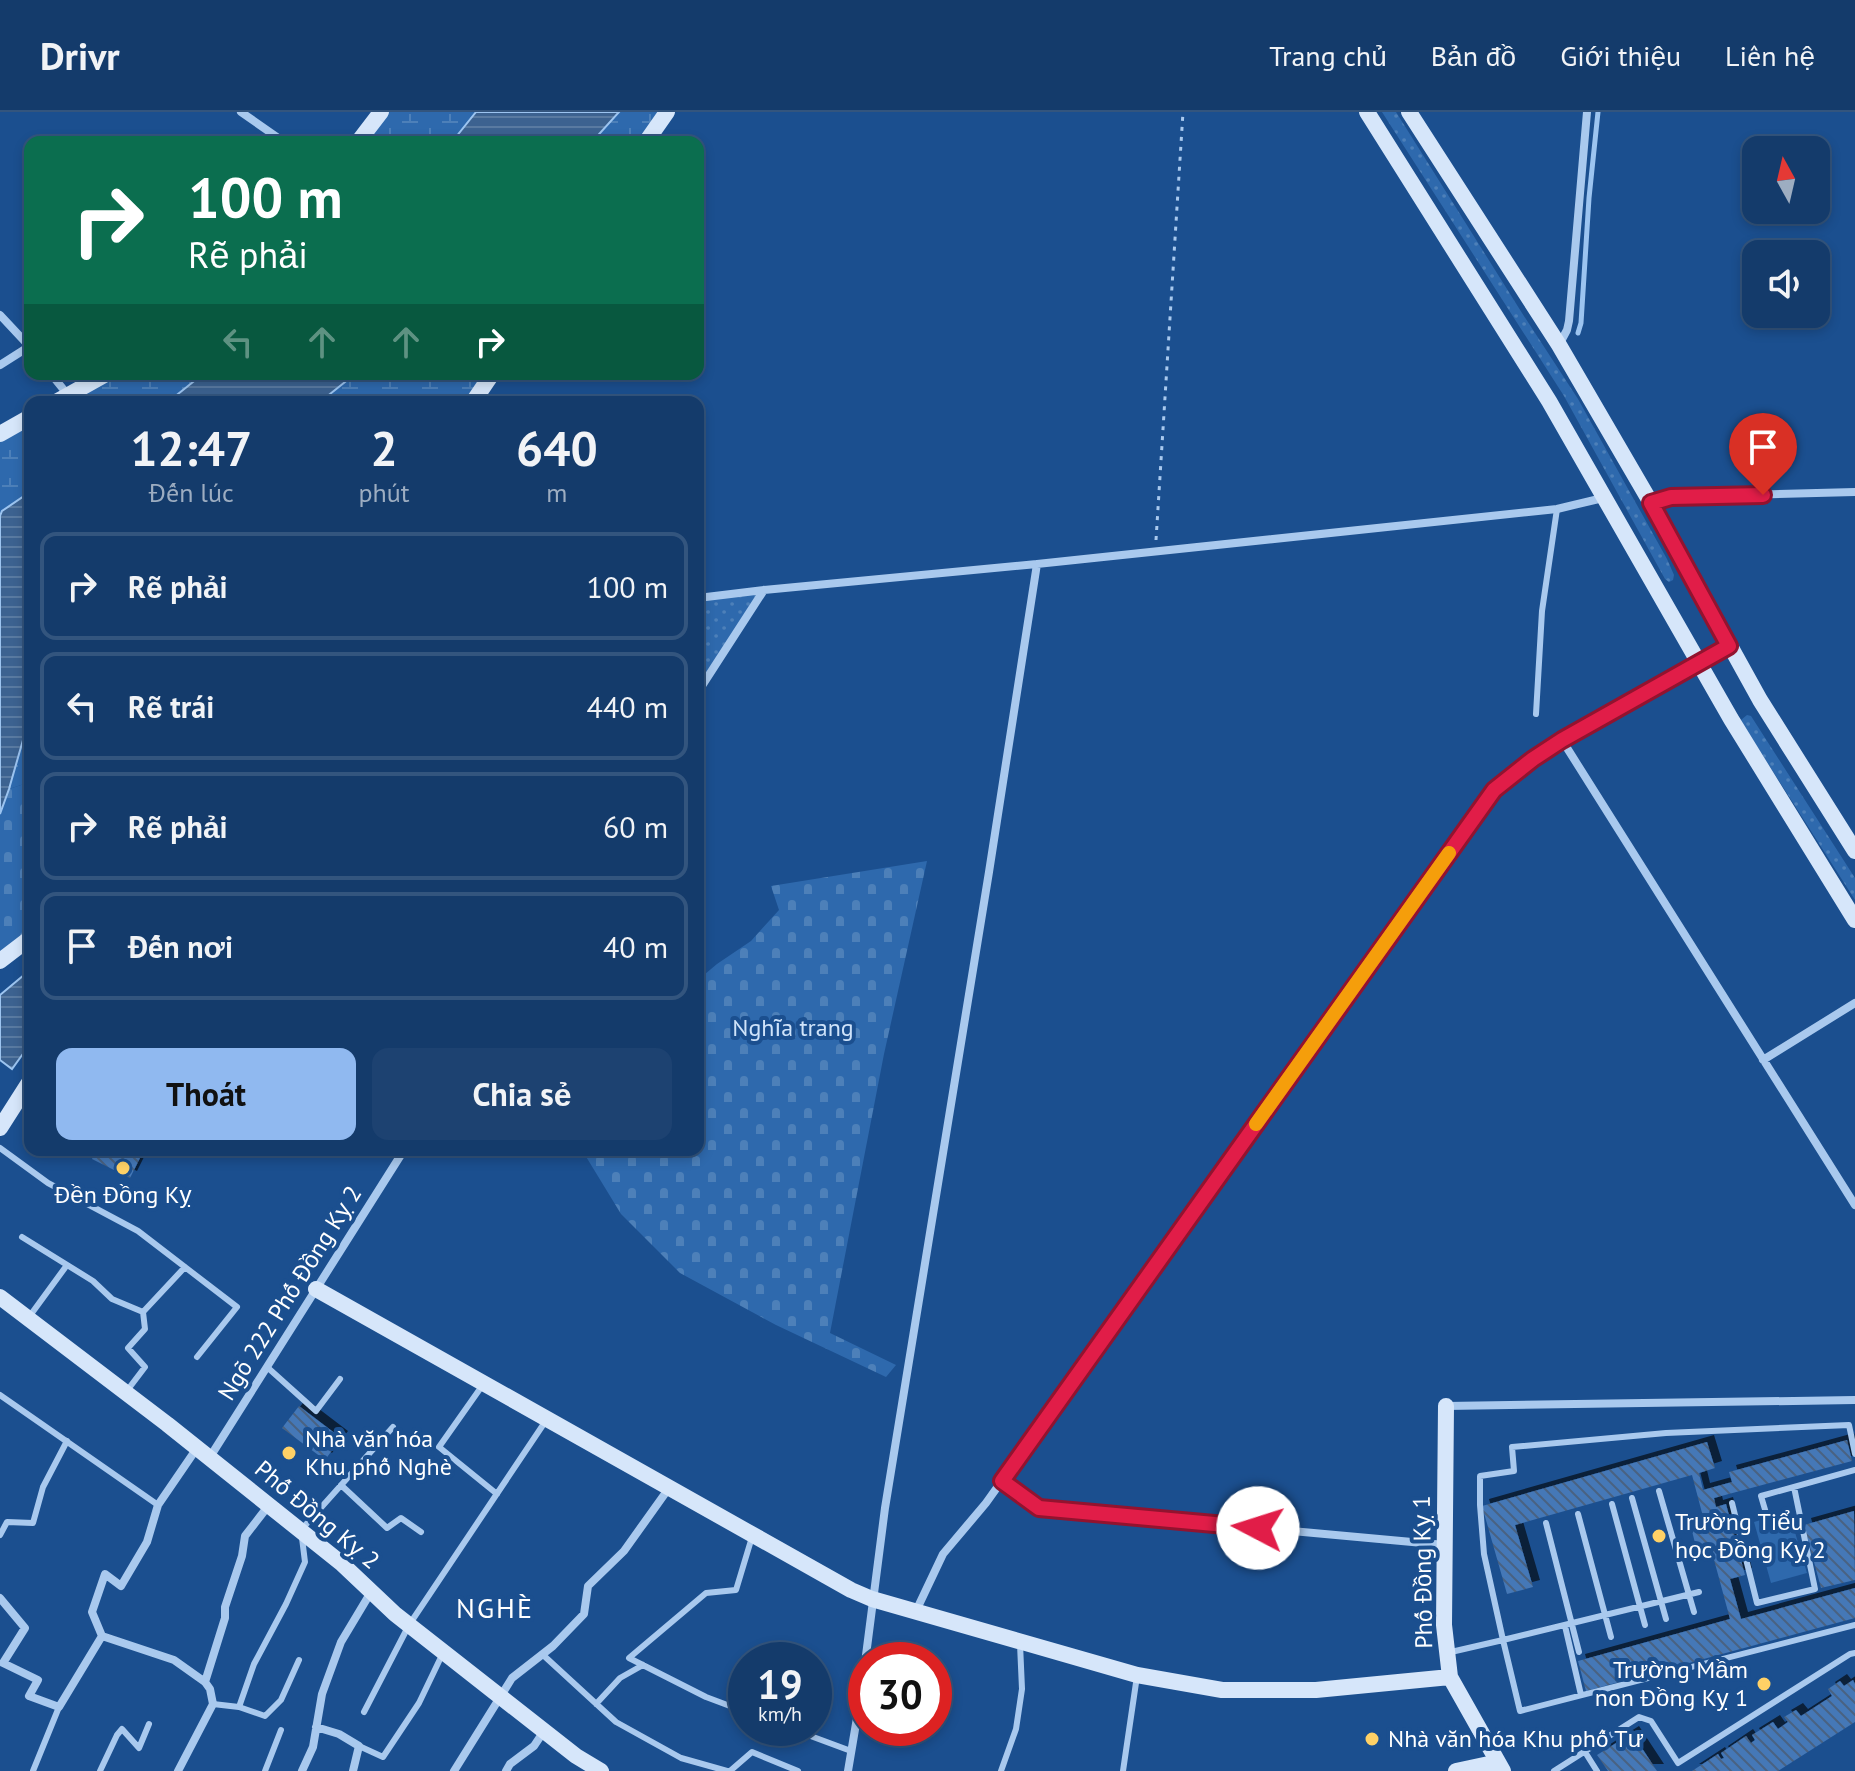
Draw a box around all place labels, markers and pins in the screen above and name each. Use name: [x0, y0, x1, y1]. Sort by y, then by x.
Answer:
pin: [1729, 413, 1797, 495]
marker: Đền Đồng Kỵ: [114, 1159, 132, 1177]
place label: Đền Đồng Kỵ: [54, 1179, 191, 1210]
place label: Nhà văn hóa Khu phố Nghè: [305, 1423, 452, 1482]
marker: Nhà văn hóa Khu phố Nghè: [280, 1444, 298, 1462]
place label: Trường Tiểu học Đồng Kỵ 2: [1675, 1506, 1826, 1565]
marker: Trường Tiểu học Đồng Kỵ 2: [1650, 1527, 1668, 1545]
place label: Trường Mầm non Đồng Kỵ 1: [1595, 1654, 1748, 1713]
marker: Trường Mầm non Đồng Kỵ 1: [1755, 1675, 1773, 1693]
place label: Nhà văn hóa Khu phố Tư: [1388, 1723, 1644, 1754]
marker: Nhà văn hóa Khu phố Tư: [1363, 1730, 1381, 1748]

